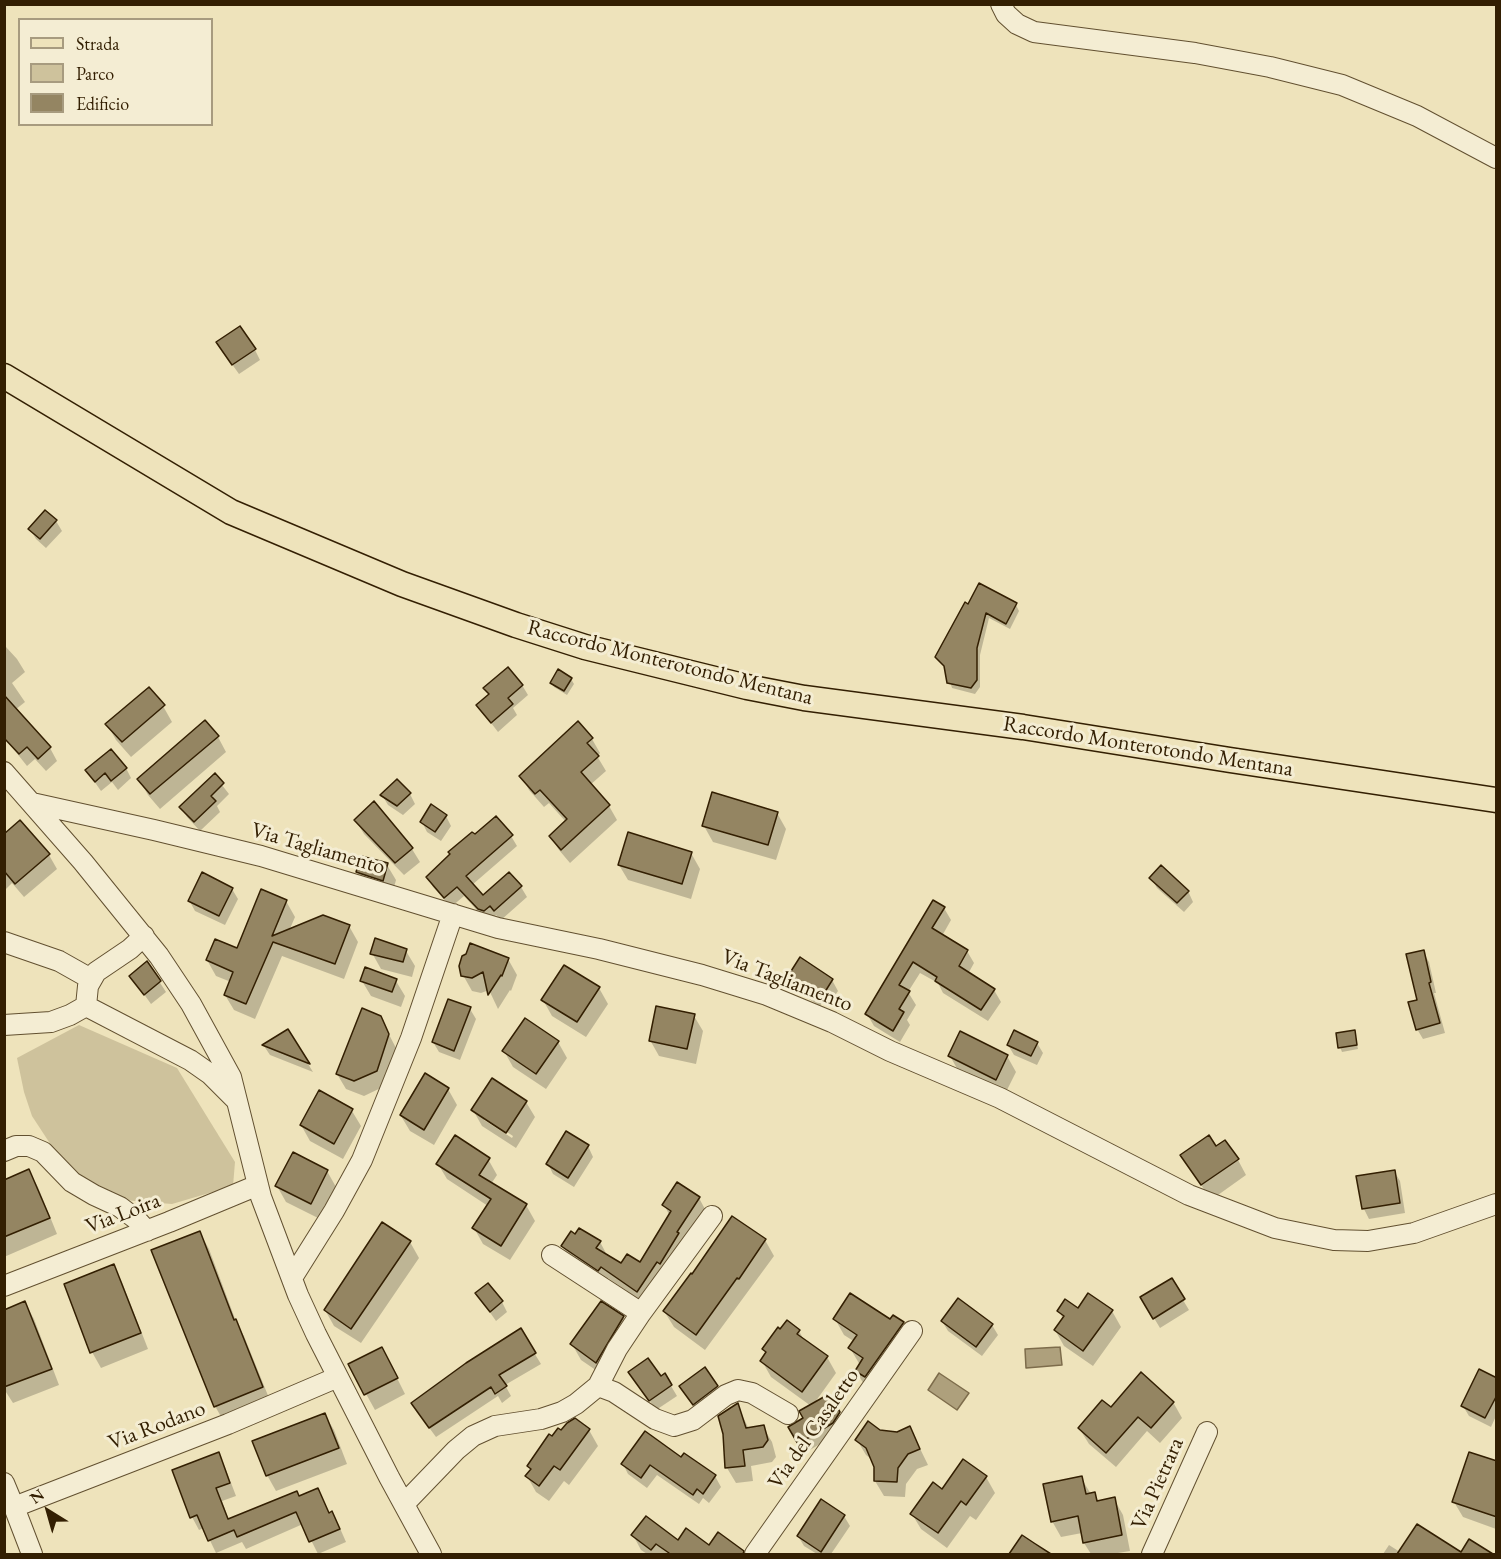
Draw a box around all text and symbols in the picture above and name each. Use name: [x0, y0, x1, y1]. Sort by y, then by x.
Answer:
legend: [18, 18, 213, 126]
text: Strada: [76, 32, 120, 55]
text: Parco: [76, 62, 114, 85]
text: Edificio: [76, 92, 129, 115]
street label: Raccordo Monterotondo Mentana: [525, 615, 815, 711]
street label: Raccordo Monterotondo Mentana: [1001, 711, 1295, 783]
street label: Via Tagliamento: [248, 817, 388, 881]
street label: Via Tagliamento: [718, 944, 856, 1018]
street label: Via Loira: [82, 1188, 164, 1240]
street label: Via del Casaletto: [763, 1364, 865, 1494]
street label: Via Rodano: [105, 1395, 209, 1457]
street label: Via Pietrara: [1126, 1434, 1190, 1534]
north arrow: [18, 1481, 78, 1541]
text: N: [25, 1484, 48, 1509]

